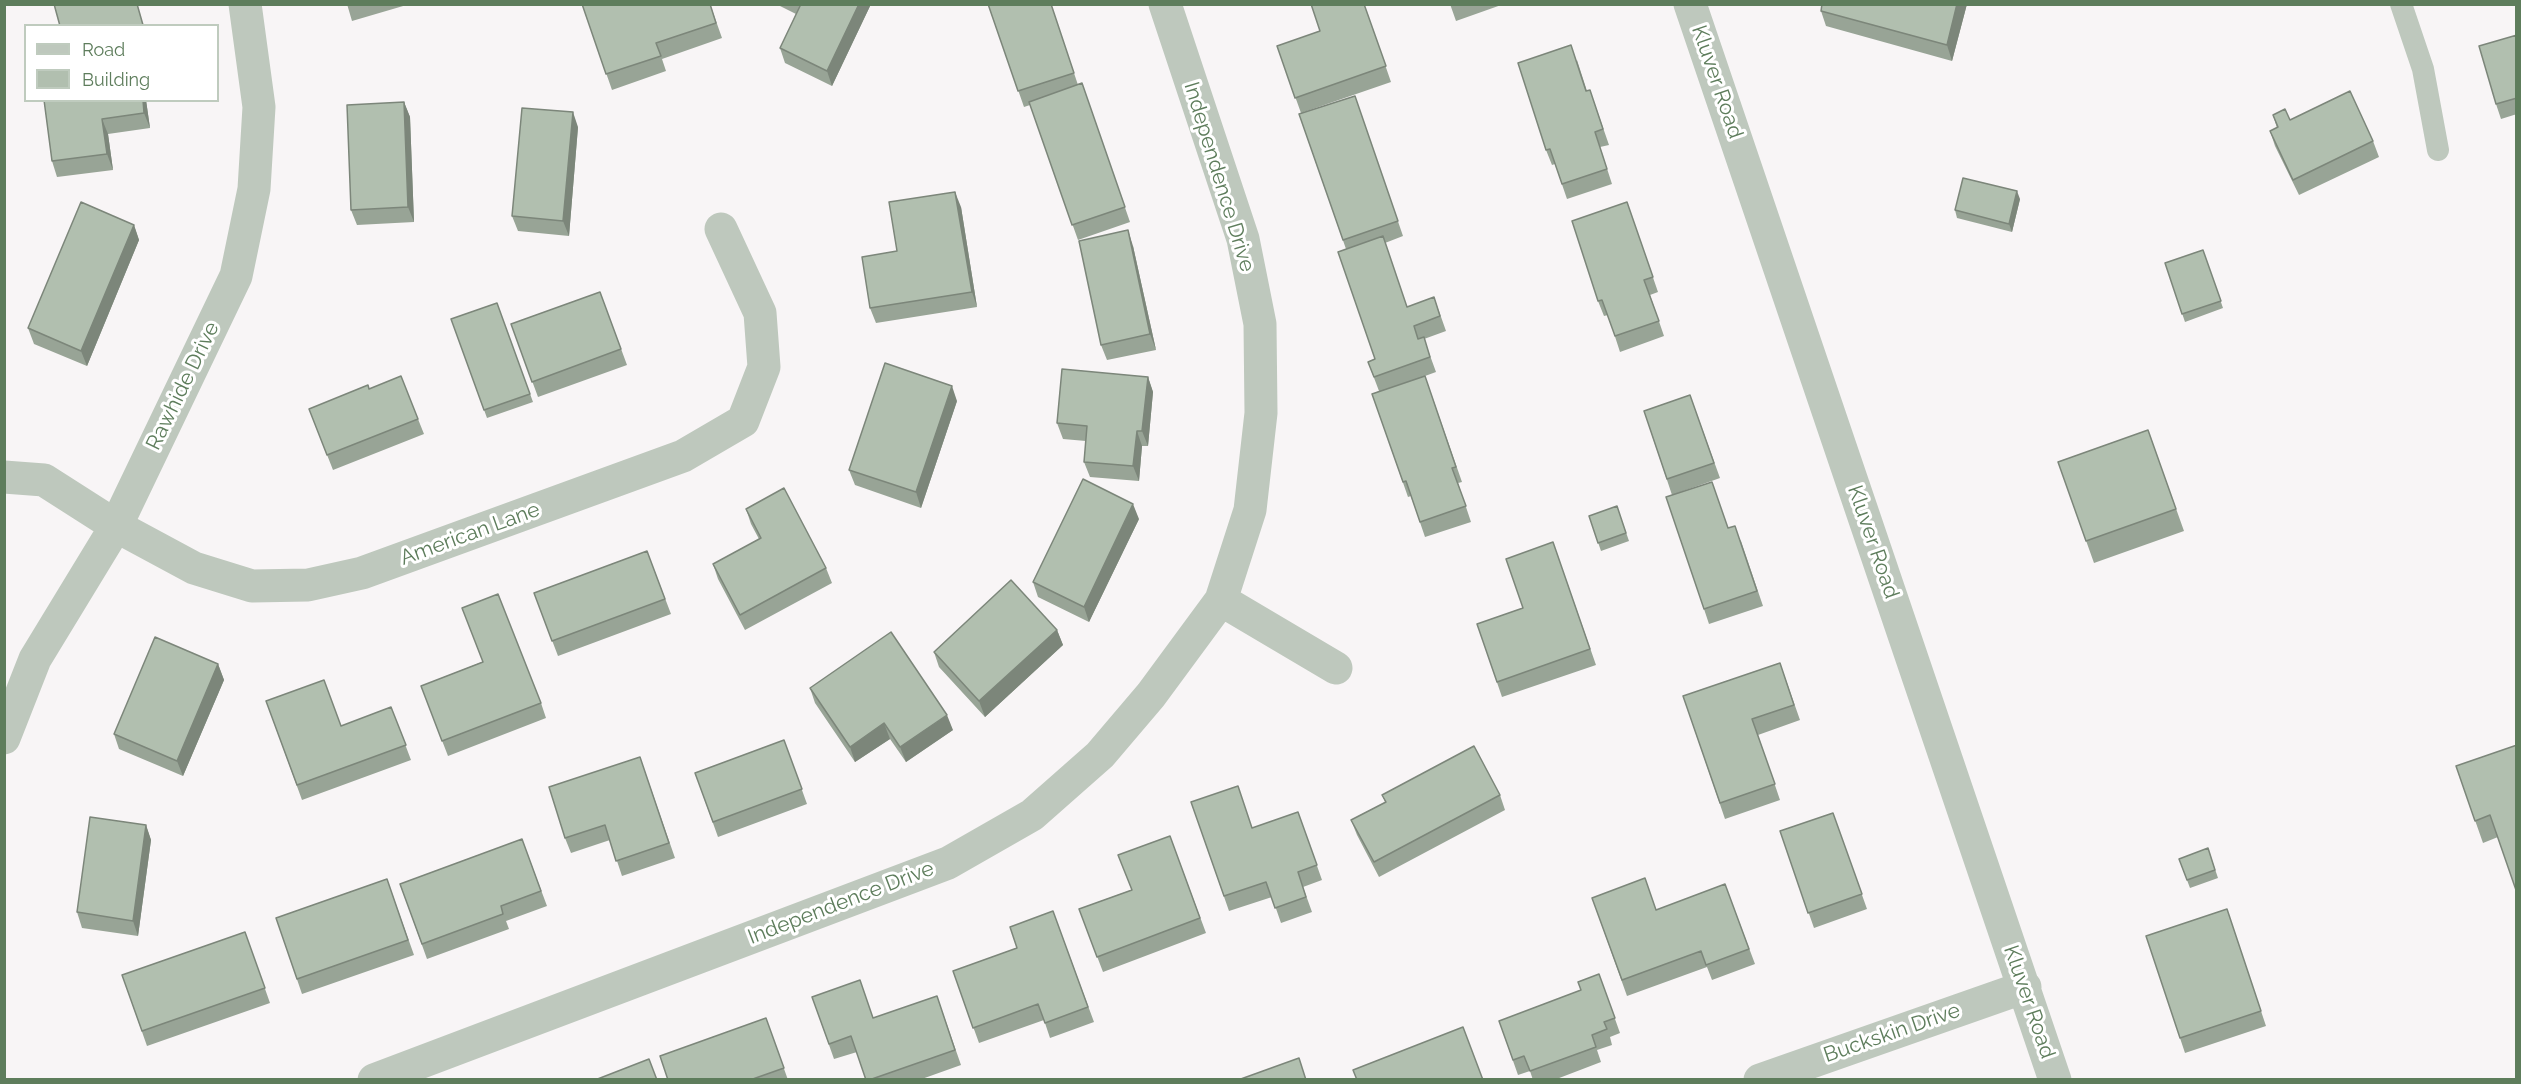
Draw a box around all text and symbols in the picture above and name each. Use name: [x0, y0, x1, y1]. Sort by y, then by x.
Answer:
street label: Kluver Road: [1686, 22, 1748, 142]
legend: [24, 24, 219, 102]
text: Road: [82, 39, 125, 60]
text: Building: [82, 69, 150, 90]
street label: Independence Drive: [1178, 79, 1260, 275]
street label: Rawhide Drive: [141, 318, 225, 454]
street label: Kluver Road: [1842, 482, 1904, 602]
street label: American Lane: [397, 497, 543, 571]
street label: Independence Drive: [744, 856, 938, 950]
street label: Kluver Road: [1998, 942, 2060, 1062]
street label: Buckskin Drive: [1820, 998, 1964, 1068]

